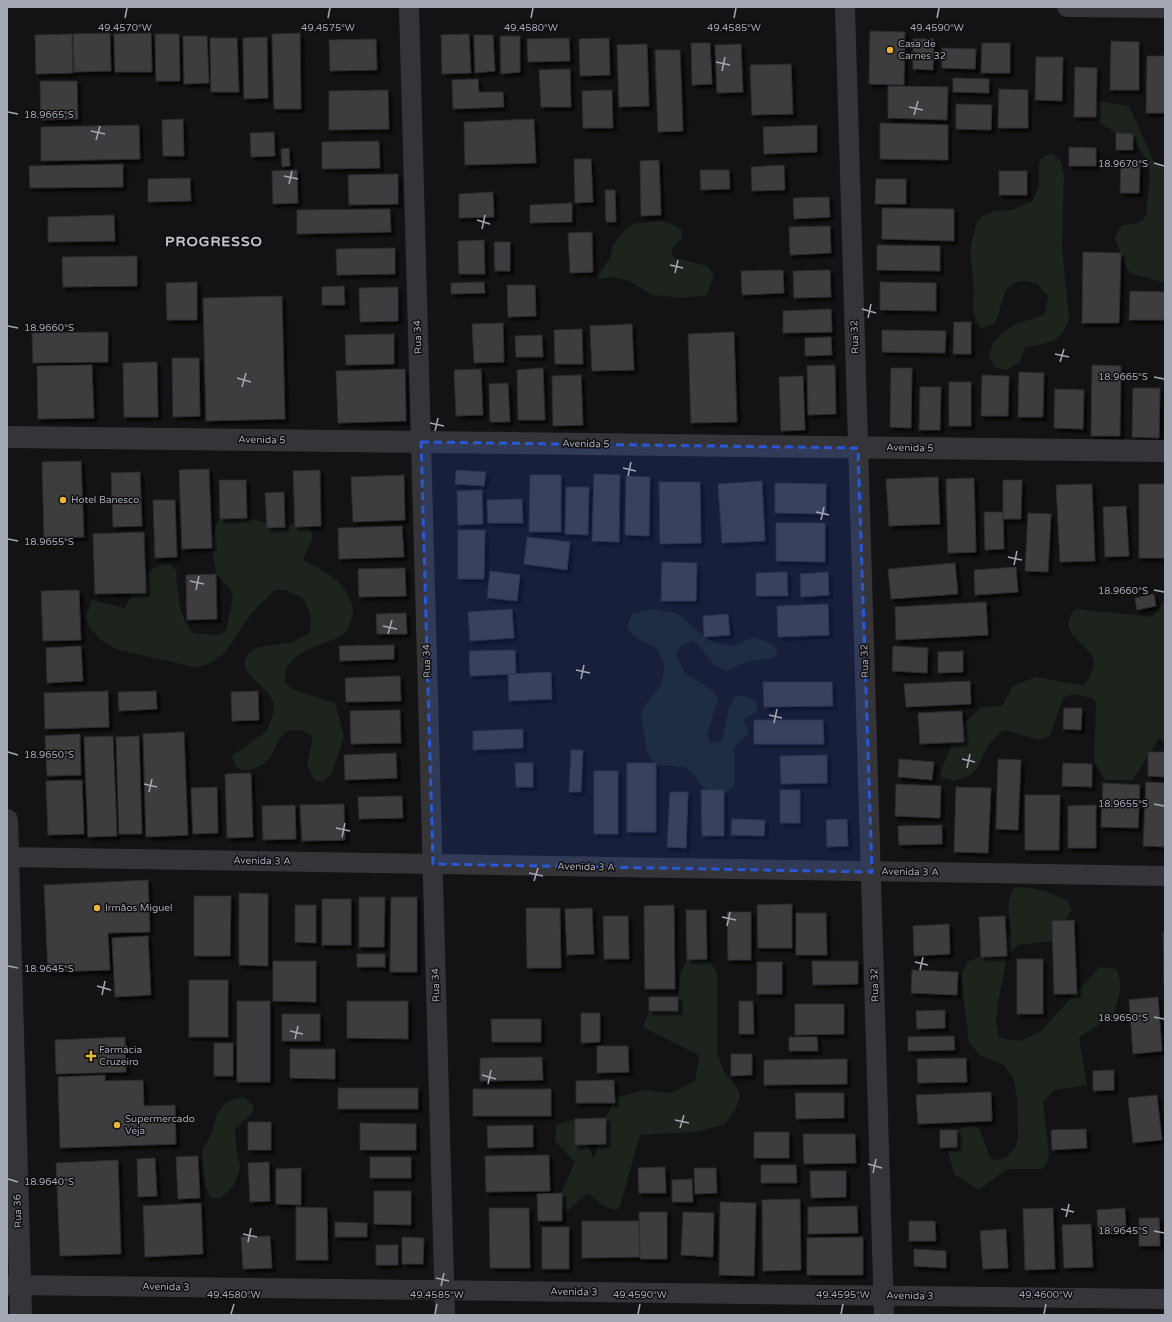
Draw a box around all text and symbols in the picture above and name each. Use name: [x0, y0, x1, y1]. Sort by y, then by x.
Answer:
text: 49.4570°W: [98, 22, 152, 34]
text: 49.4575°W: [301, 22, 355, 34]
text: 49.4580°W: [504, 22, 558, 34]
text: 49.4585°W: [707, 22, 761, 34]
text: 49.4590°W: [910, 22, 964, 34]
place label: Casa de Carnes 32: [898, 38, 946, 62]
marker: Casa de Carnes 32: [885, 45, 895, 55]
text: 18.9665°S: [24, 109, 74, 121]
text: 18.9670°S: [1098, 158, 1148, 170]
district label: PROGRESSO: [165, 233, 263, 250]
street label: Rua 34: [411, 320, 425, 354]
street label: Rua 32: [848, 320, 862, 354]
text: 18.9660°S: [24, 322, 74, 334]
text: 18.9665°S: [1098, 371, 1148, 383]
street label: Avenida 5: [238, 434, 286, 446]
street label: Avenida 5: [562, 438, 610, 450]
street label: Avenida 5: [886, 442, 934, 454]
place label: Hotel Banesco: [71, 494, 139, 506]
marker: Hotel Banesco: [58, 495, 68, 505]
text: 18.9655°S: [24, 536, 74, 548]
text: 18.9660°S: [1098, 585, 1148, 597]
street label: Rua 34: [420, 644, 434, 678]
street label: Rua 32: [858, 644, 872, 678]
text: 18.9650°S: [24, 749, 74, 761]
text: 18.9655°S: [1098, 798, 1148, 810]
street label: Avenida 3 A: [233, 854, 291, 868]
street label: Avenida 3 A: [557, 860, 615, 874]
street label: Avenida 3 A: [881, 865, 939, 879]
place label: Irmãos Miguel: [105, 902, 172, 914]
marker: Irmãos Miguel: [92, 903, 102, 913]
text: 18.9645°S: [24, 963, 74, 975]
street label: Rua 34: [429, 968, 443, 1002]
street label: Rua 32: [868, 968, 882, 1002]
text: 18.9650°S: [1098, 1012, 1148, 1024]
place label: Farmácia Cruzeiro: [99, 1044, 142, 1068]
marker: Farmácia Cruzeiro: [86, 1051, 96, 1061]
place label: Supermercado Veja: [125, 1113, 195, 1137]
marker: Supermercado Veja: [112, 1120, 122, 1130]
text: 18.9640°S: [24, 1176, 74, 1188]
street label: Rua 36: [11, 1194, 25, 1228]
text: 18.9645°S: [1098, 1225, 1148, 1237]
street label: Avenida 3: [142, 1281, 190, 1293]
street label: Avenida 3: [550, 1286, 598, 1298]
text: 49.4580°W: [207, 1289, 261, 1301]
text: 49.4585°W: [410, 1289, 464, 1301]
text: 49.4590°W: [613, 1289, 667, 1301]
text: 49.4595°W: [816, 1289, 870, 1301]
text: 49.4600°W: [1019, 1289, 1073, 1301]
street label: Avenida 3: [886, 1290, 934, 1302]

